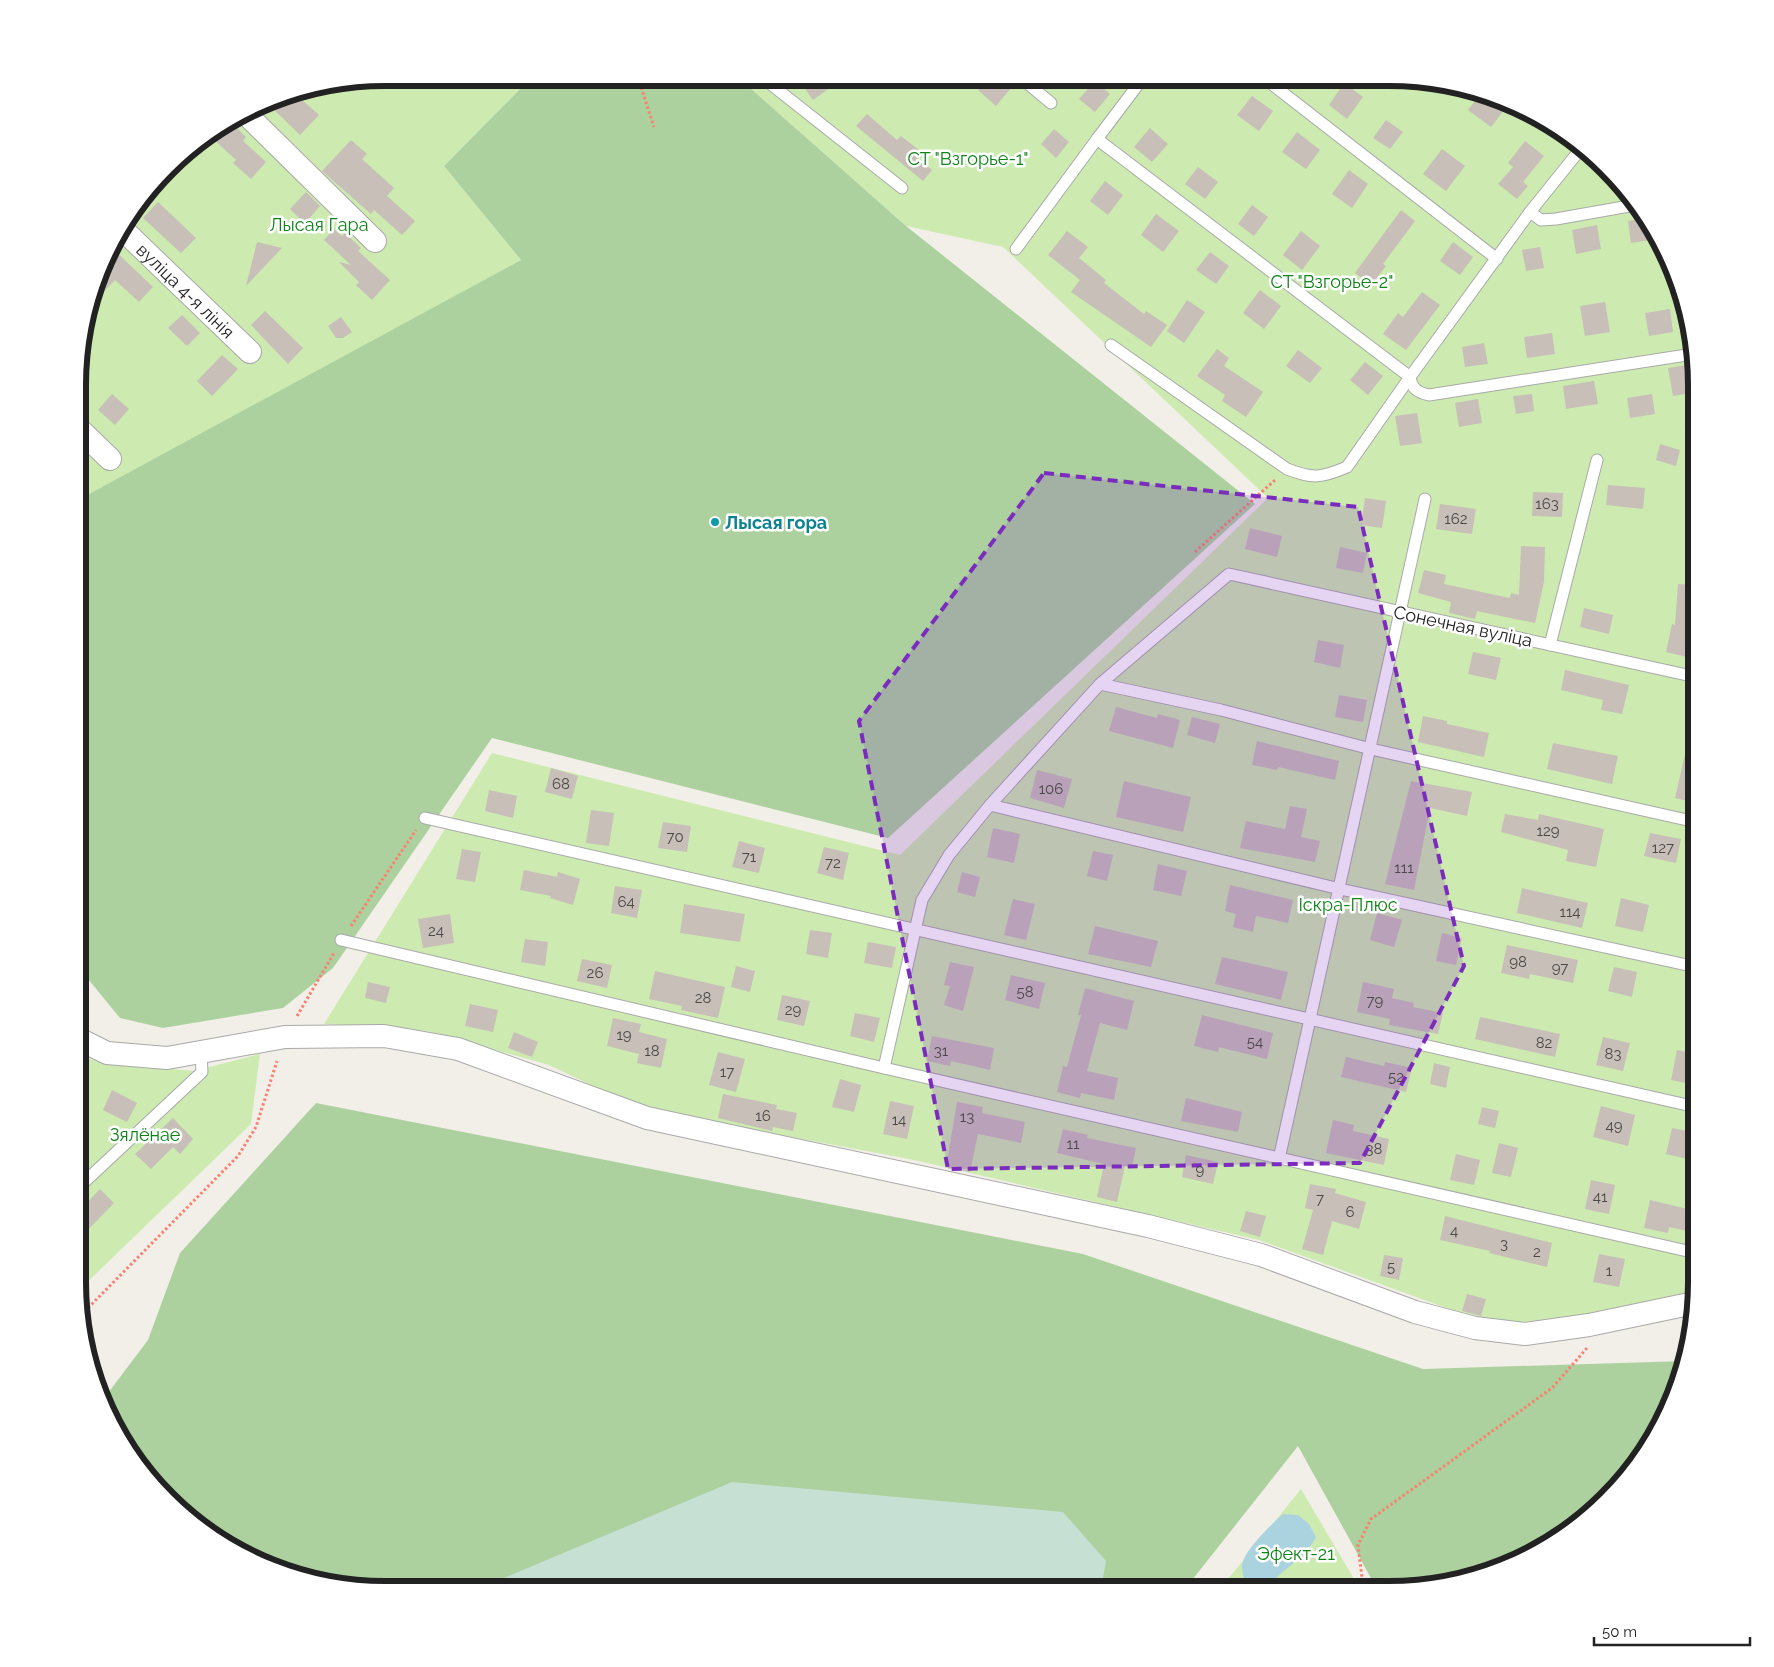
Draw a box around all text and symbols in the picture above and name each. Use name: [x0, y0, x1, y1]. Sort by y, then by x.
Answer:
park label: СТ "Взгорье-1": [908, 148, 1028, 169]
park label: Лысая Гара: [270, 214, 368, 235]
street label: вуліца 4-я лінія: [133, 239, 239, 342]
park label: СТ "Взгорье-2": [1270, 271, 1394, 292]
house number: 163: [1535, 495, 1559, 513]
house number: 162: [1444, 510, 1468, 528]
place label: Лысая гора: [725, 512, 827, 533]
marker: Лысая гора: [709, 516, 721, 528]
street label: Сонечная вуліца: [1392, 601, 1534, 651]
house number: 68: [552, 775, 570, 793]
house number: 106: [1039, 780, 1063, 798]
house number: 129: [1536, 822, 1560, 840]
house number: 70: [666, 828, 684, 846]
house number: 127: [1652, 839, 1674, 857]
house number: 71: [742, 848, 757, 866]
house number: 72: [825, 854, 841, 872]
house number: 111: [1394, 859, 1414, 877]
house number: 64: [617, 893, 635, 911]
park label: Іскра-Плюс: [1298, 894, 1398, 915]
house number: 114: [1559, 903, 1581, 921]
house number: 24: [428, 922, 444, 940]
house number: 98: [1509, 953, 1527, 971]
house number: 97: [1552, 959, 1568, 977]
house number: 26: [587, 964, 603, 982]
house number: 58: [1016, 983, 1034, 1001]
house number: 28: [695, 989, 711, 1007]
house number: 79: [1367, 992, 1384, 1010]
house number: 29: [785, 1001, 802, 1019]
house number: 19: [616, 1026, 632, 1044]
house number: 54: [1247, 1033, 1263, 1051]
house number: 82: [1536, 1034, 1553, 1052]
house number: 18: [644, 1042, 660, 1060]
house number: 31: [934, 1042, 949, 1060]
house number: 83: [1605, 1045, 1621, 1063]
house number: 17: [720, 1063, 734, 1081]
house number: 52: [1388, 1068, 1404, 1086]
house number: 16: [755, 1107, 771, 1125]
house number: 13: [960, 1108, 974, 1126]
house number: 14: [892, 1111, 906, 1129]
house number: 49: [1606, 1117, 1623, 1135]
park label: Зялёнае: [110, 1124, 181, 1145]
house number: 11: [1067, 1135, 1080, 1153]
house number: 38: [1366, 1140, 1383, 1158]
house number: 9: [1196, 1161, 1205, 1179]
house number: 41: [1593, 1188, 1608, 1206]
house number: 7: [1316, 1190, 1324, 1208]
house number: 6: [1345, 1203, 1355, 1221]
house number: 4: [1450, 1222, 1458, 1240]
house number: 3: [1500, 1235, 1508, 1253]
house number: 2: [1533, 1243, 1541, 1261]
house number: 5: [1387, 1258, 1395, 1276]
house number: 1: [1606, 1262, 1613, 1280]
park label: Эфект-21: [1257, 1543, 1335, 1564]
scale bar: [1594, 1614, 1750, 1646]
text: 50 m: [1602, 1623, 1637, 1641]

